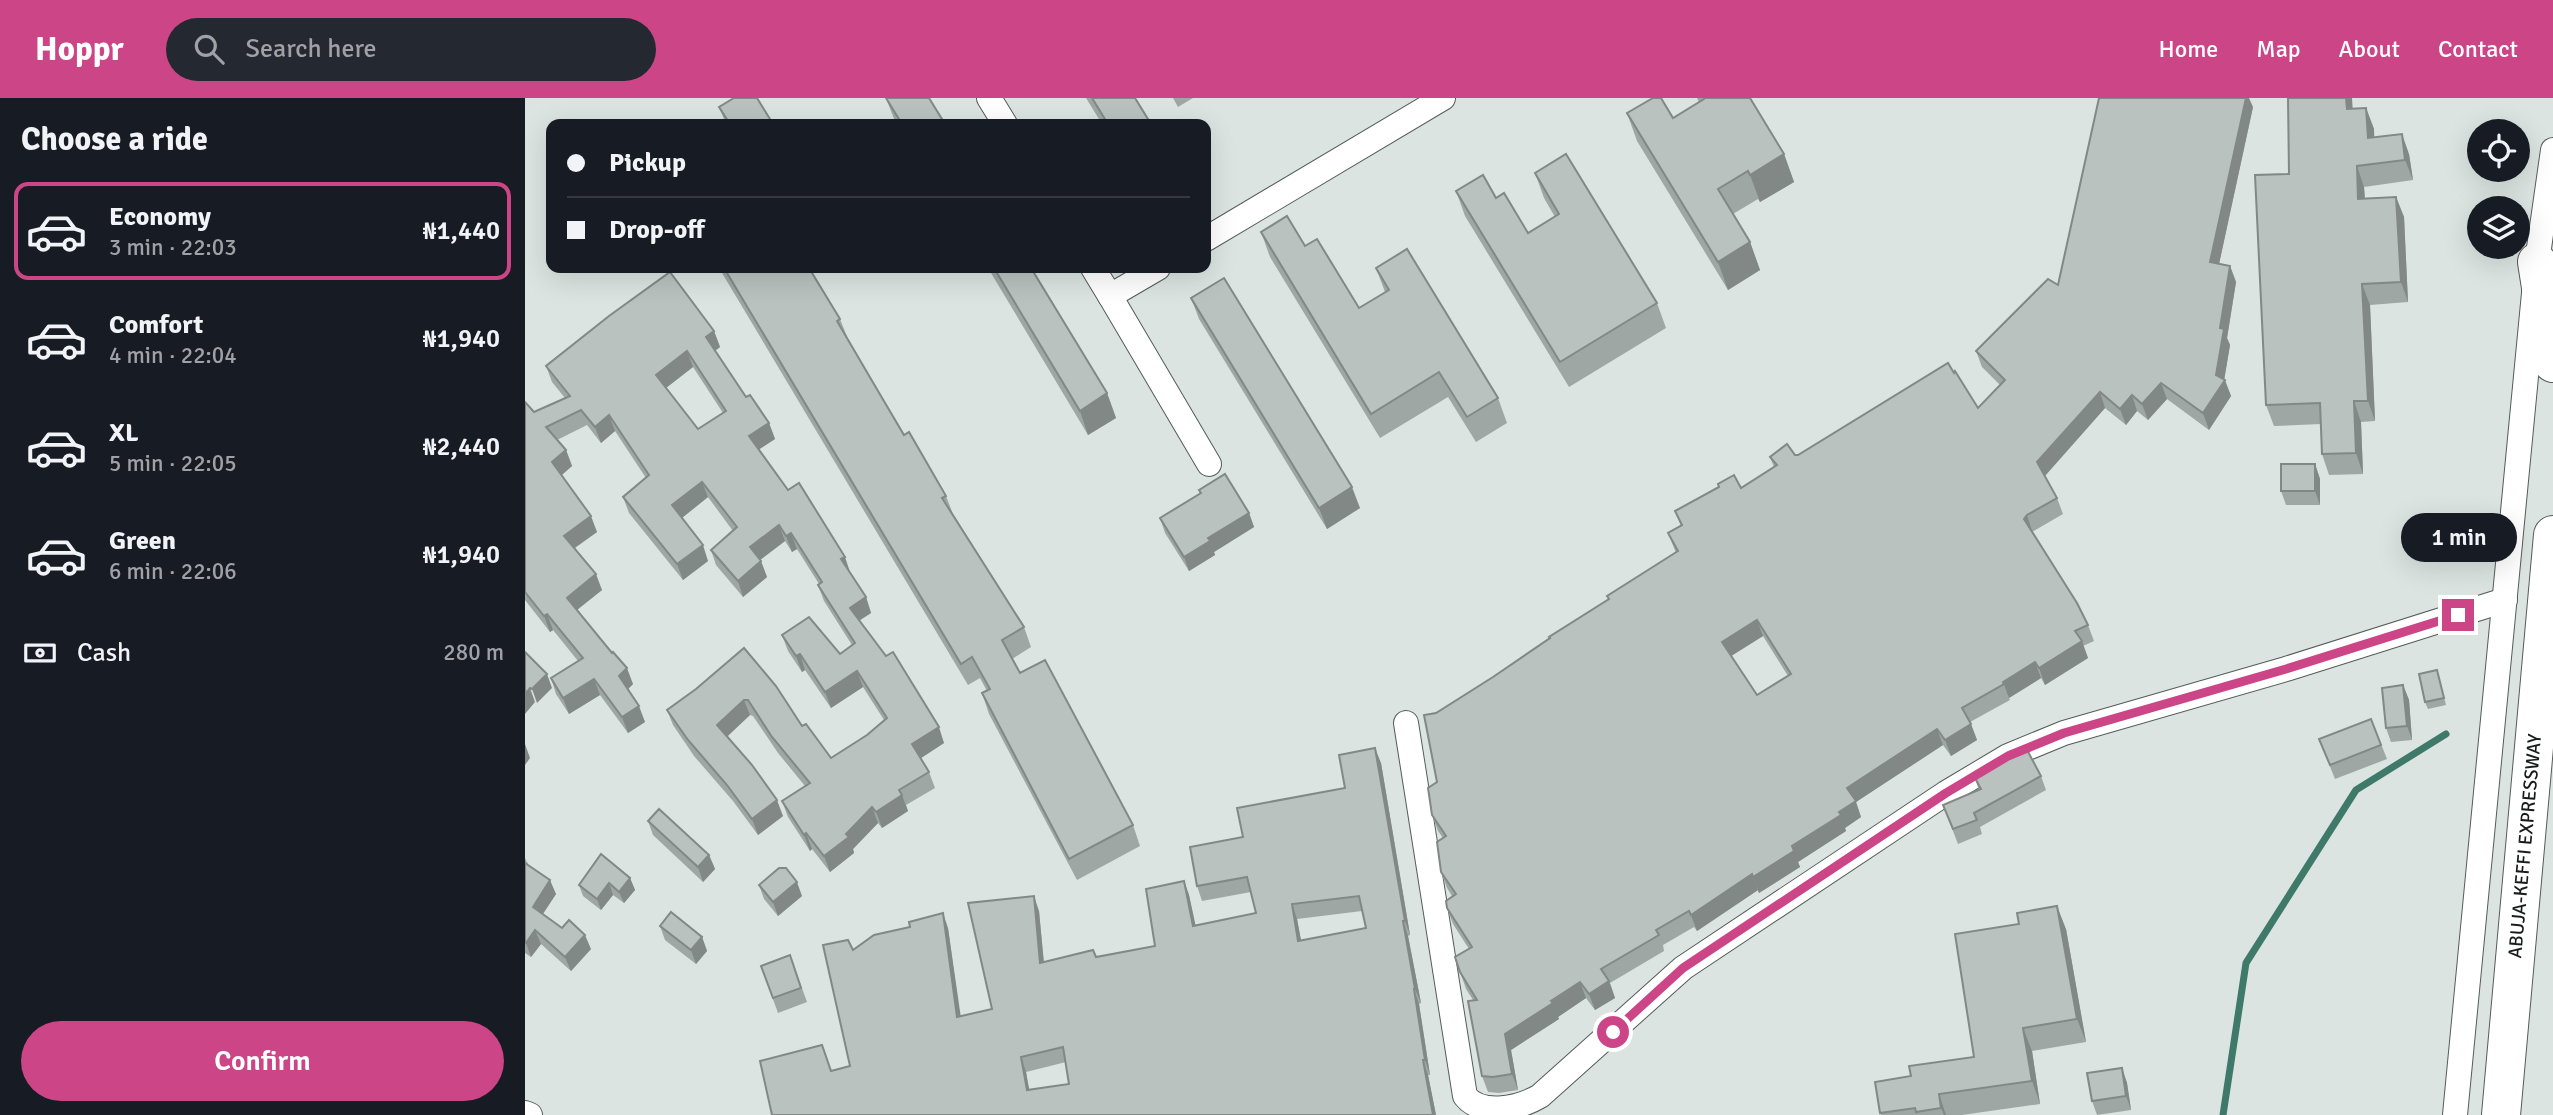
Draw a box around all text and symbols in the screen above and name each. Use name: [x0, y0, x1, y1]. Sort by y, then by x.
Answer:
search box: [166, 18, 656, 81]
text: Hoppr: [35, 29, 124, 70]
icon: search: [190, 30, 228, 68]
text: Search here: [246, 33, 377, 65]
text: Home: [2158, 34, 2218, 64]
text: Map: [2256, 34, 2301, 64]
text: About: [2339, 34, 2400, 64]
text: Contact: [2438, 34, 2518, 64]
map controls: [2467, 119, 2530, 259]
button: locate: [2467, 119, 2530, 182]
text: Choose a ride: [21, 120, 208, 159]
text: Pickup: [609, 147, 686, 179]
button: layers: [2467, 196, 2530, 259]
icon: car: [25, 200, 88, 263]
text: Economy: [109, 201, 211, 233]
text: Drop-off: [609, 214, 705, 246]
text: ₦1,440: [422, 215, 500, 247]
text: 3 min · 22:03: [109, 233, 237, 262]
icon: car: [25, 308, 88, 371]
text: Comfort: [109, 309, 203, 341]
text: ₦1,940: [422, 323, 500, 355]
text: 4 min · 22:04: [109, 341, 237, 370]
icon: car: [25, 416, 88, 479]
text: XL: [109, 417, 139, 449]
text: ₦2,440: [422, 431, 500, 463]
text: 5 min · 22:05: [109, 449, 237, 478]
callout: 1 min: [2400, 514, 2516, 562]
text: 1 min: [2431, 523, 2487, 552]
icon: car: [25, 524, 88, 587]
text: Green: [109, 525, 176, 557]
text: ₦1,940: [422, 539, 500, 571]
text: 6 min · 22:06: [109, 557, 237, 586]
route end: [2442, 599, 2474, 631]
icon: cash: [21, 634, 59, 672]
text: Cash: [77, 637, 131, 669]
text: 280 m: [443, 638, 504, 667]
street label: ABUJA-KEFFI EXPRESSWAY: [2503, 732, 2547, 959]
route start: [1597, 1016, 1629, 1048]
button: Confirm: [21, 1021, 504, 1101]

